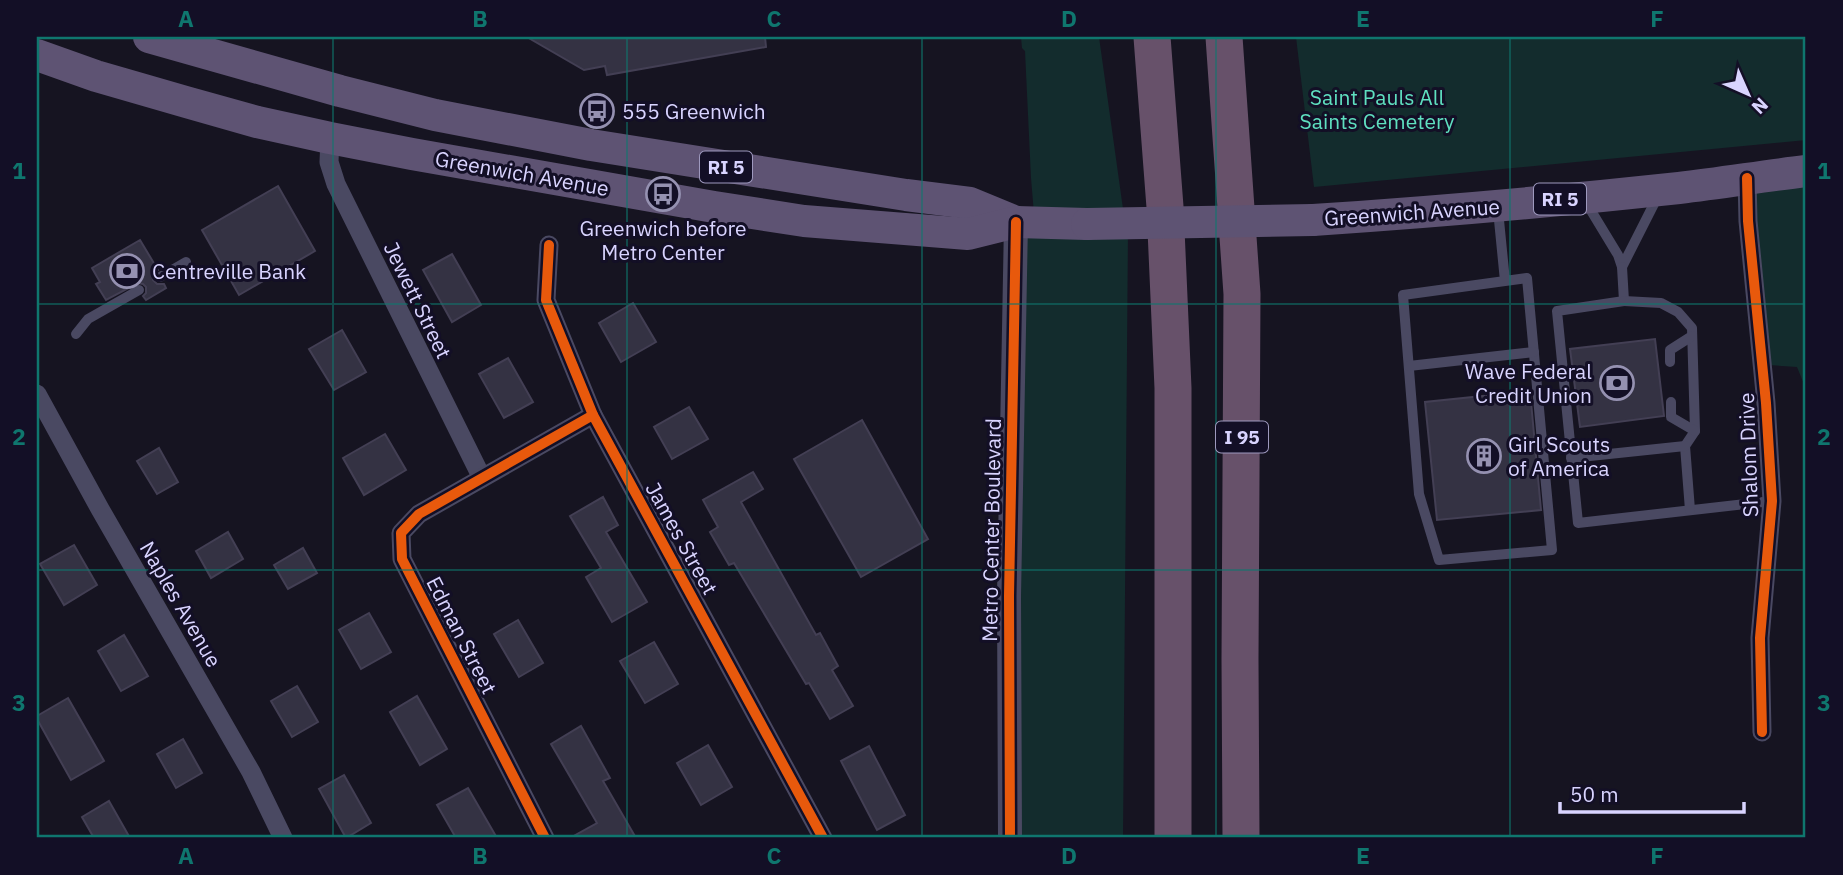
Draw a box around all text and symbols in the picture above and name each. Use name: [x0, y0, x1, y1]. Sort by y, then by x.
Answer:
text: A: [178, 3, 194, 33]
text: B: [472, 3, 488, 33]
text: C: [767, 3, 782, 33]
text: D: [1061, 3, 1077, 33]
text: E: [1356, 3, 1370, 33]
text: F: [1650, 3, 1664, 33]
north arrow: [1714, 60, 1784, 130]
park label: Saint Pauls All Saints Cemetery: [1300, 83, 1455, 135]
bus stop icon: 555 Greenwich: [578, 92, 616, 130]
text: N: [1747, 93, 1773, 119]
place label: 555 Greenwich: [622, 97, 766, 125]
street label: Greenwich Avenue: [433, 144, 611, 202]
road number: RI 5: [700, 152, 752, 182]
text: 1: [12, 155, 26, 185]
text: 1: [1817, 155, 1831, 185]
bus stop icon: Greenwich before Metro Center: [644, 175, 682, 213]
road number: RI 5: [1534, 183, 1586, 214]
street label: Greenwich Avenue: [1323, 192, 1501, 232]
place label: Greenwich before Metro Center: [579, 214, 747, 266]
street label: Jewett Street: [378, 237, 458, 363]
bank icon: Centreville Bank: [108, 252, 146, 290]
place label: Centreville Bank: [152, 257, 306, 285]
place label: Wave Federal Credit Union: [1465, 357, 1592, 409]
bank icon: Wave Federal Credit Union: [1598, 364, 1636, 402]
street label: Shalom Drive: [1732, 392, 1764, 518]
street label: Metro Center Boulevard: [975, 418, 1007, 642]
text: 2: [12, 421, 26, 451]
text: 2: [1817, 421, 1831, 451]
road number: I 95: [1216, 422, 1268, 452]
place label: Girl Scouts of America: [1508, 430, 1610, 482]
building icon: Girl Scouts of America: [1465, 437, 1503, 475]
street label: James Street: [640, 477, 724, 599]
street label: Naples Avenue: [134, 536, 228, 672]
street label: Edman Street: [420, 572, 504, 698]
text: 3: [12, 687, 26, 717]
text: 3: [1817, 687, 1831, 717]
scale bar: [1560, 770, 1743, 814]
text: 50 m: [1570, 780, 1619, 808]
text: A: [178, 840, 194, 870]
text: B: [472, 840, 488, 870]
text: C: [767, 840, 782, 870]
text: D: [1061, 840, 1077, 870]
text: E: [1356, 840, 1370, 870]
text: F: [1650, 840, 1664, 870]

